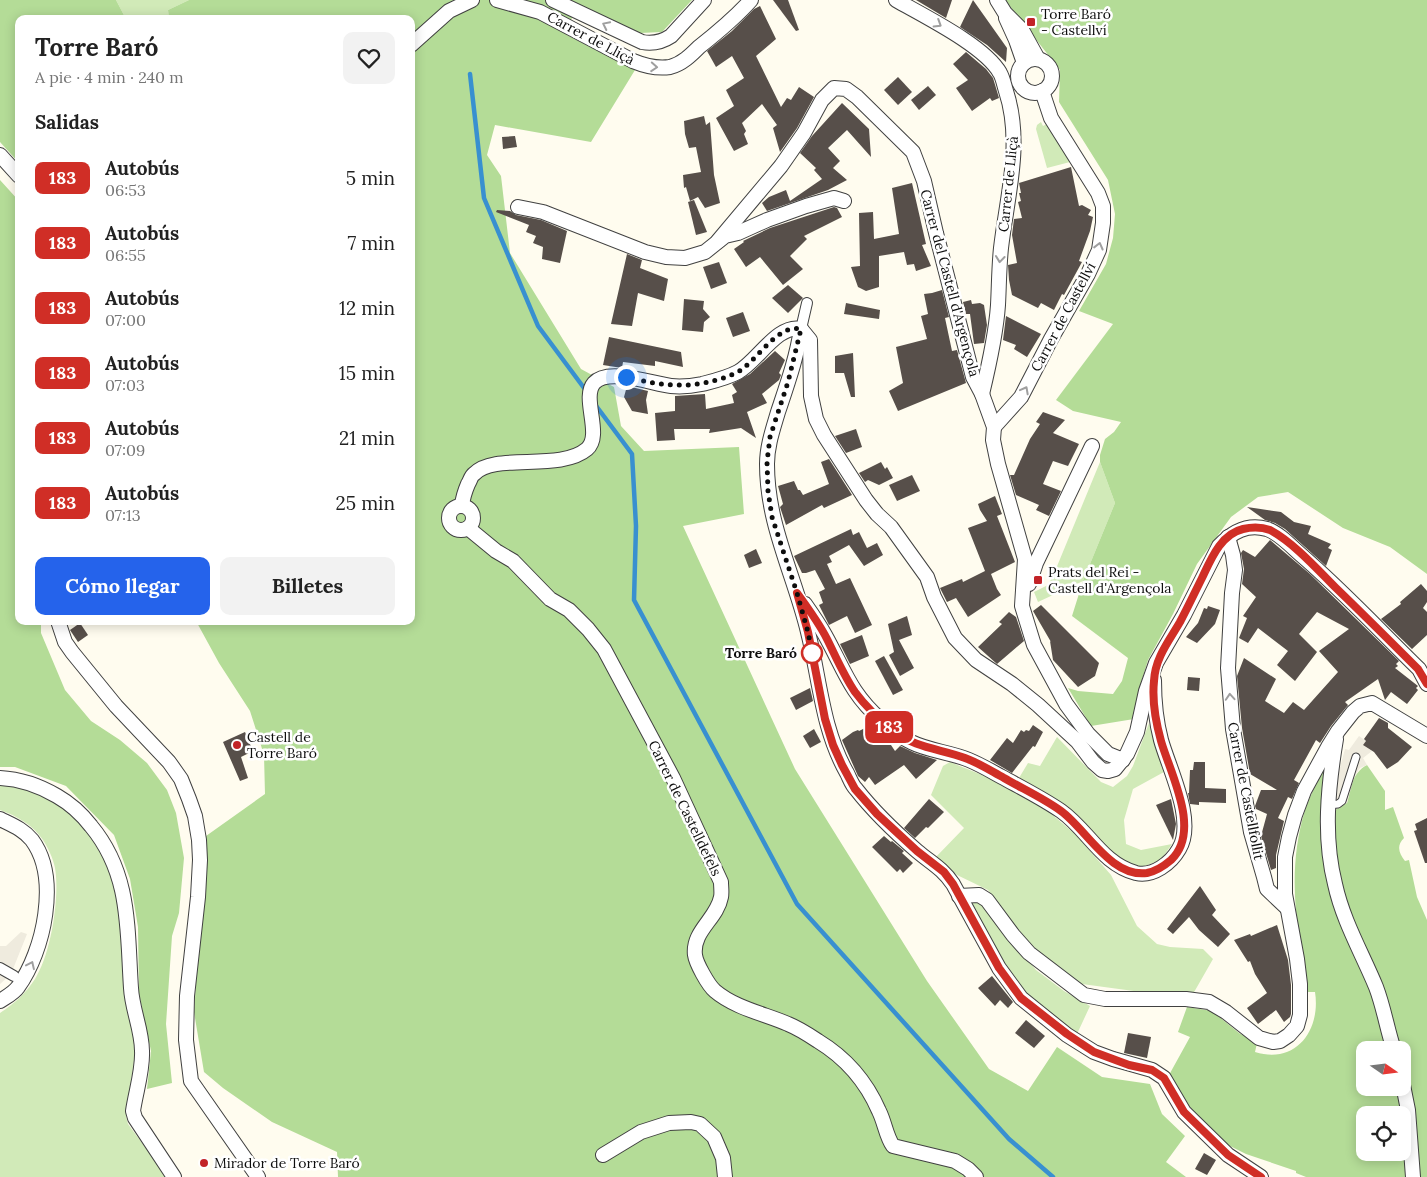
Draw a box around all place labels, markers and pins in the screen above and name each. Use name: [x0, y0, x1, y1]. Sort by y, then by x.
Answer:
place label: Torre Baró - Castellví: [1041, 5, 1111, 39]
marker: Torre Baró - Castellví: [1025, 16, 1037, 28]
place label: Prats del Rei - Castell d'Argençola: [1048, 563, 1172, 597]
marker: Prats del Rei - Castell d'Argençola: [1032, 574, 1044, 586]
marker: Torre Baró: [801, 642, 823, 664]
place label: Torre Baró: [725, 644, 797, 662]
place label: Castell de Torre Baró: [247, 728, 317, 762]
marker: Castell de Torre Baró: [231, 739, 243, 751]
place label: Mirador de Torre Baró: [214, 1154, 360, 1172]
marker: Mirador de Torre Baró: [198, 1157, 210, 1169]

